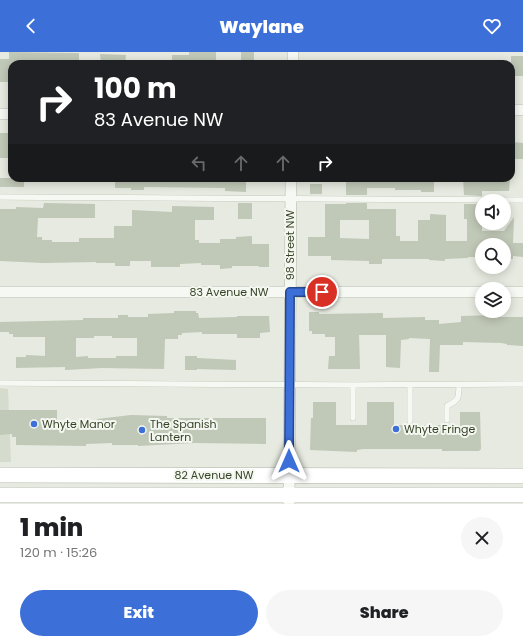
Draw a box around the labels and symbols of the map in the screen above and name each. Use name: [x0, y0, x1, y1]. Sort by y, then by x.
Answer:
street label: 98 Street NW: [282, 210, 298, 280]
pin: [305, 275, 339, 309]
street label: 83 Avenue NW: [189, 284, 269, 300]
place label: Whyte Manor: [42, 416, 115, 432]
place label: The Spanish Lantern: [150, 416, 217, 445]
marker: Whyte Manor: [29, 419, 39, 429]
place label: Whyte Fringe: [404, 421, 476, 437]
marker: Whyte Fringe: [391, 424, 401, 434]
marker: The Spanish Lantern: [137, 425, 147, 435]
position arrow: [268, 440, 310, 482]
street label: 82 Avenue NW: [175, 467, 254, 483]

